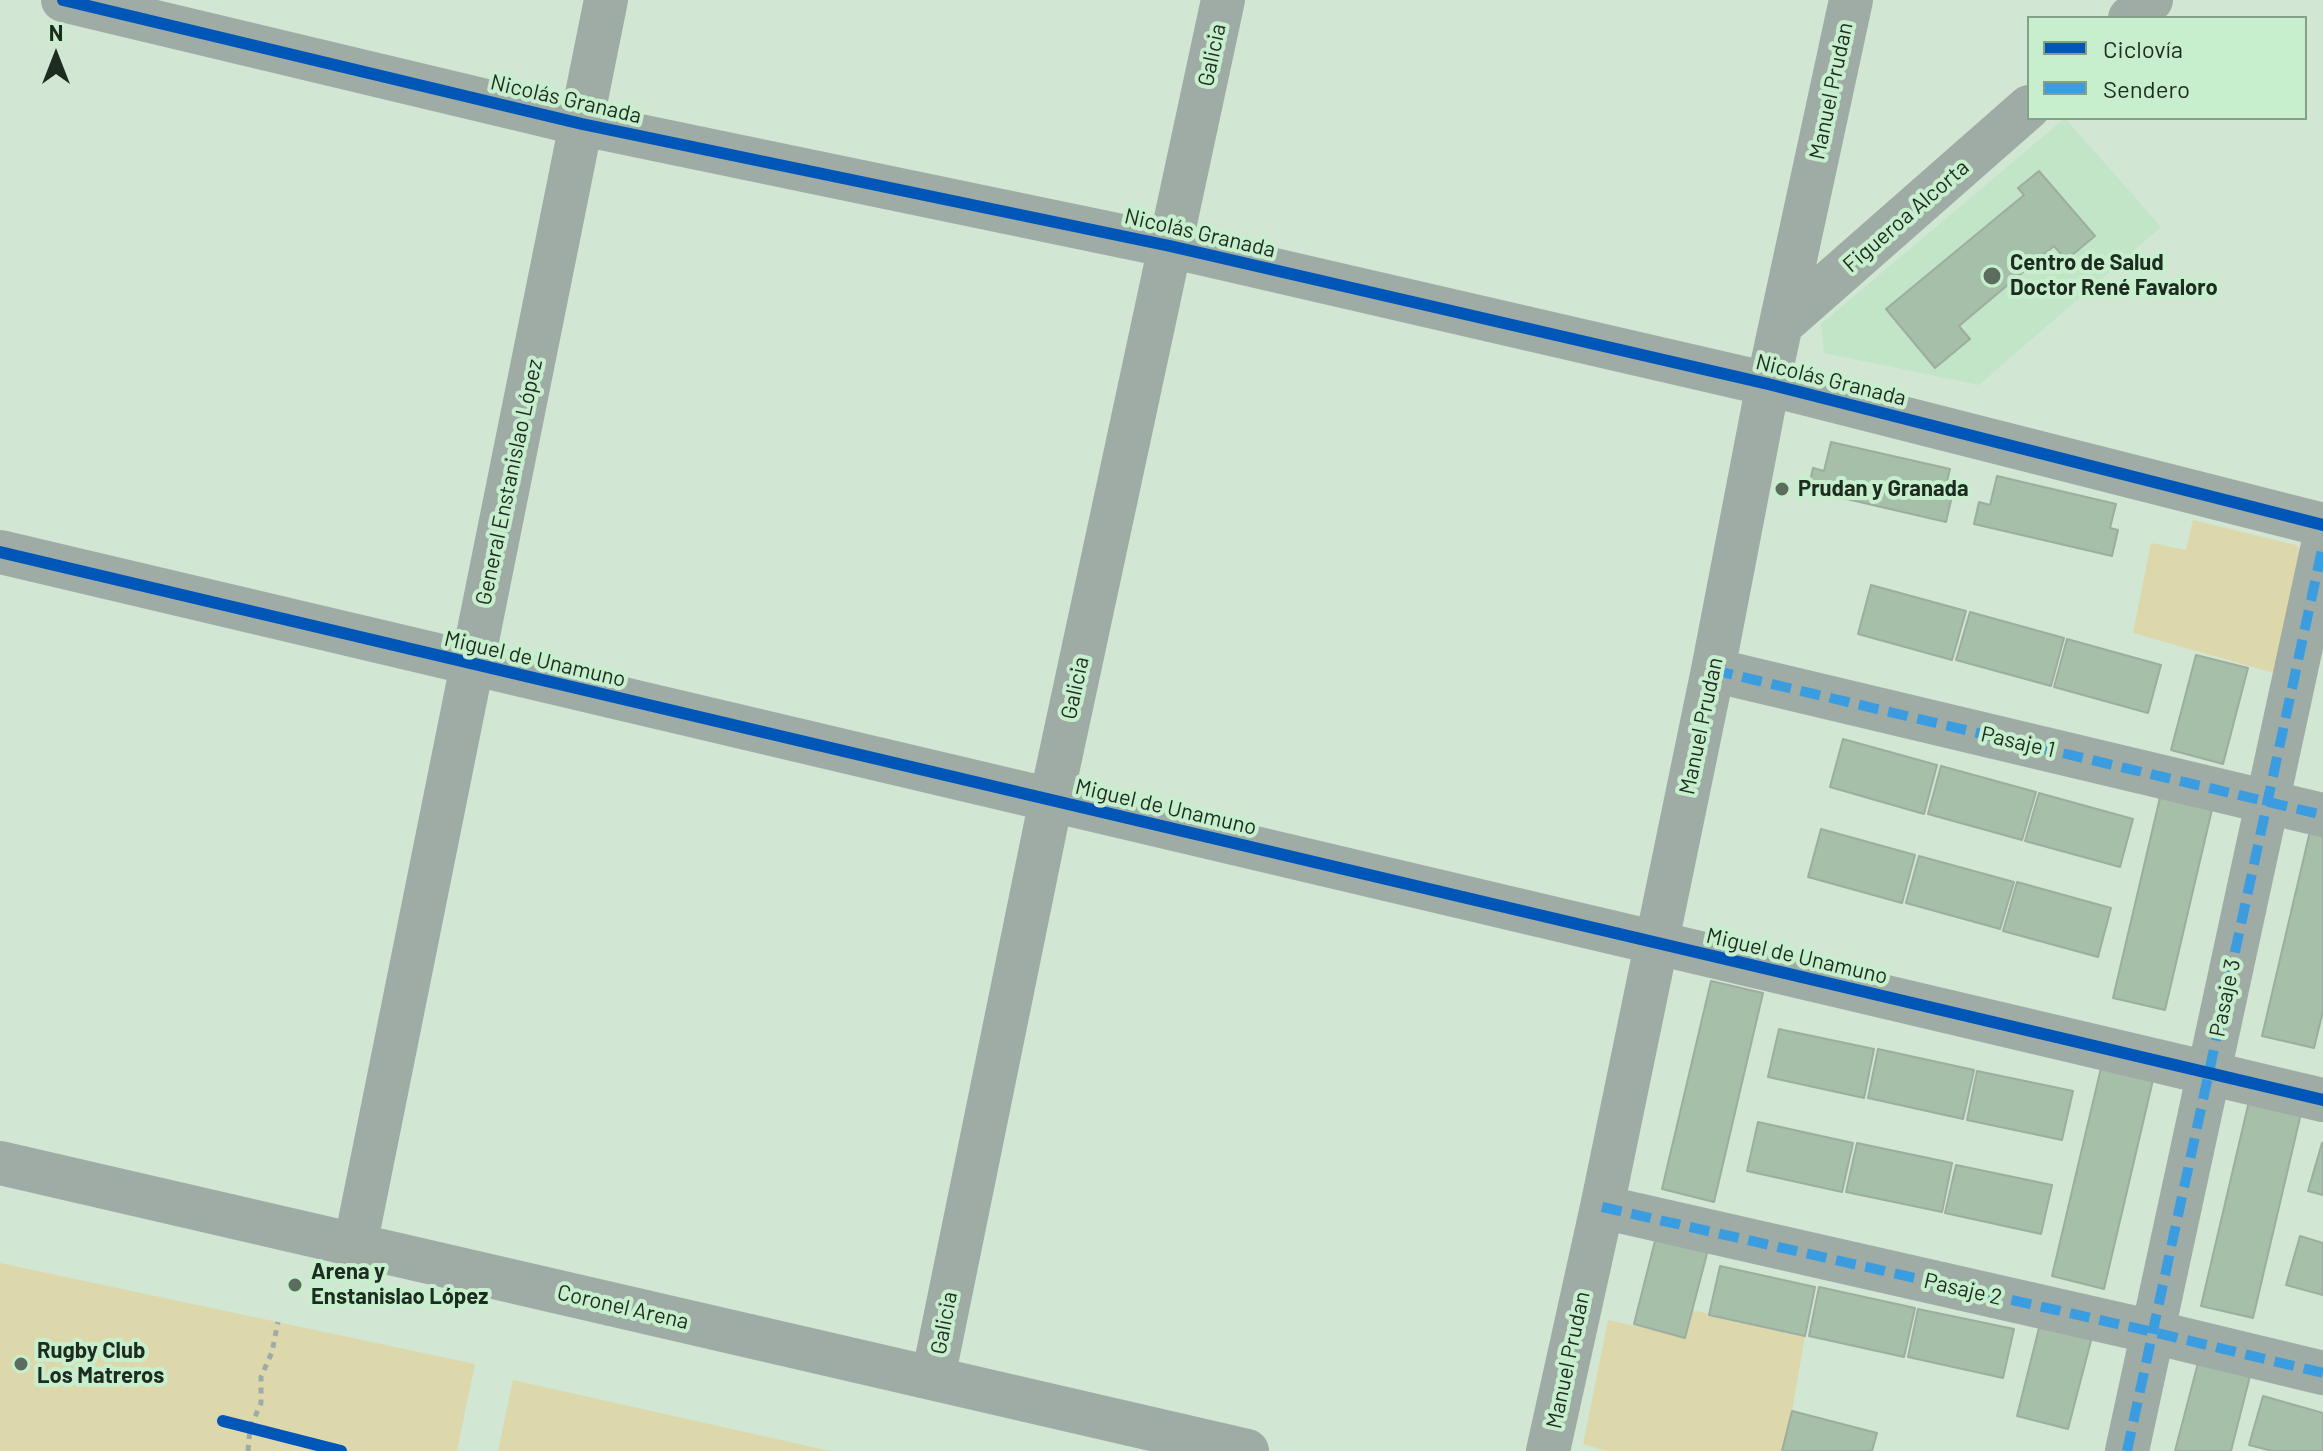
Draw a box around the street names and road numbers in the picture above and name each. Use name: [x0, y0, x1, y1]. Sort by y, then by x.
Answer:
street label: Manuel Prudan: [1804, 20, 1858, 162]
street label: Galicia: [1192, 21, 1232, 89]
street label: Nicolás Granada: [488, 69, 644, 129]
street label: Figueroa Alcorta: [1838, 154, 1974, 278]
street label: Nicolás Granada: [1122, 203, 1278, 263]
street label: Nicolás Granada: [1753, 349, 1909, 411]
street label: General Enstanislao López: [470, 357, 548, 607]
street label: Miguel de Unamuno: [442, 625, 628, 693]
street label: Galicia: [1055, 654, 1095, 722]
street label: Manuel Prudan: [1674, 655, 1728, 797]
street label: Pasaje 1: [1978, 721, 2058, 763]
street label: Miguel de Unamuno: [1073, 773, 1259, 841]
street label: Miguel de Unamuno: [1704, 922, 1890, 990]
street label: Pasaje 3: [2204, 957, 2246, 1039]
street label: Pasaje 2: [1921, 1267, 2005, 1311]
street label: Coronel Arena: [555, 1279, 691, 1335]
street label: Galicia: [925, 1289, 963, 1357]
street label: Manuel Prudan: [1541, 1289, 1595, 1431]

